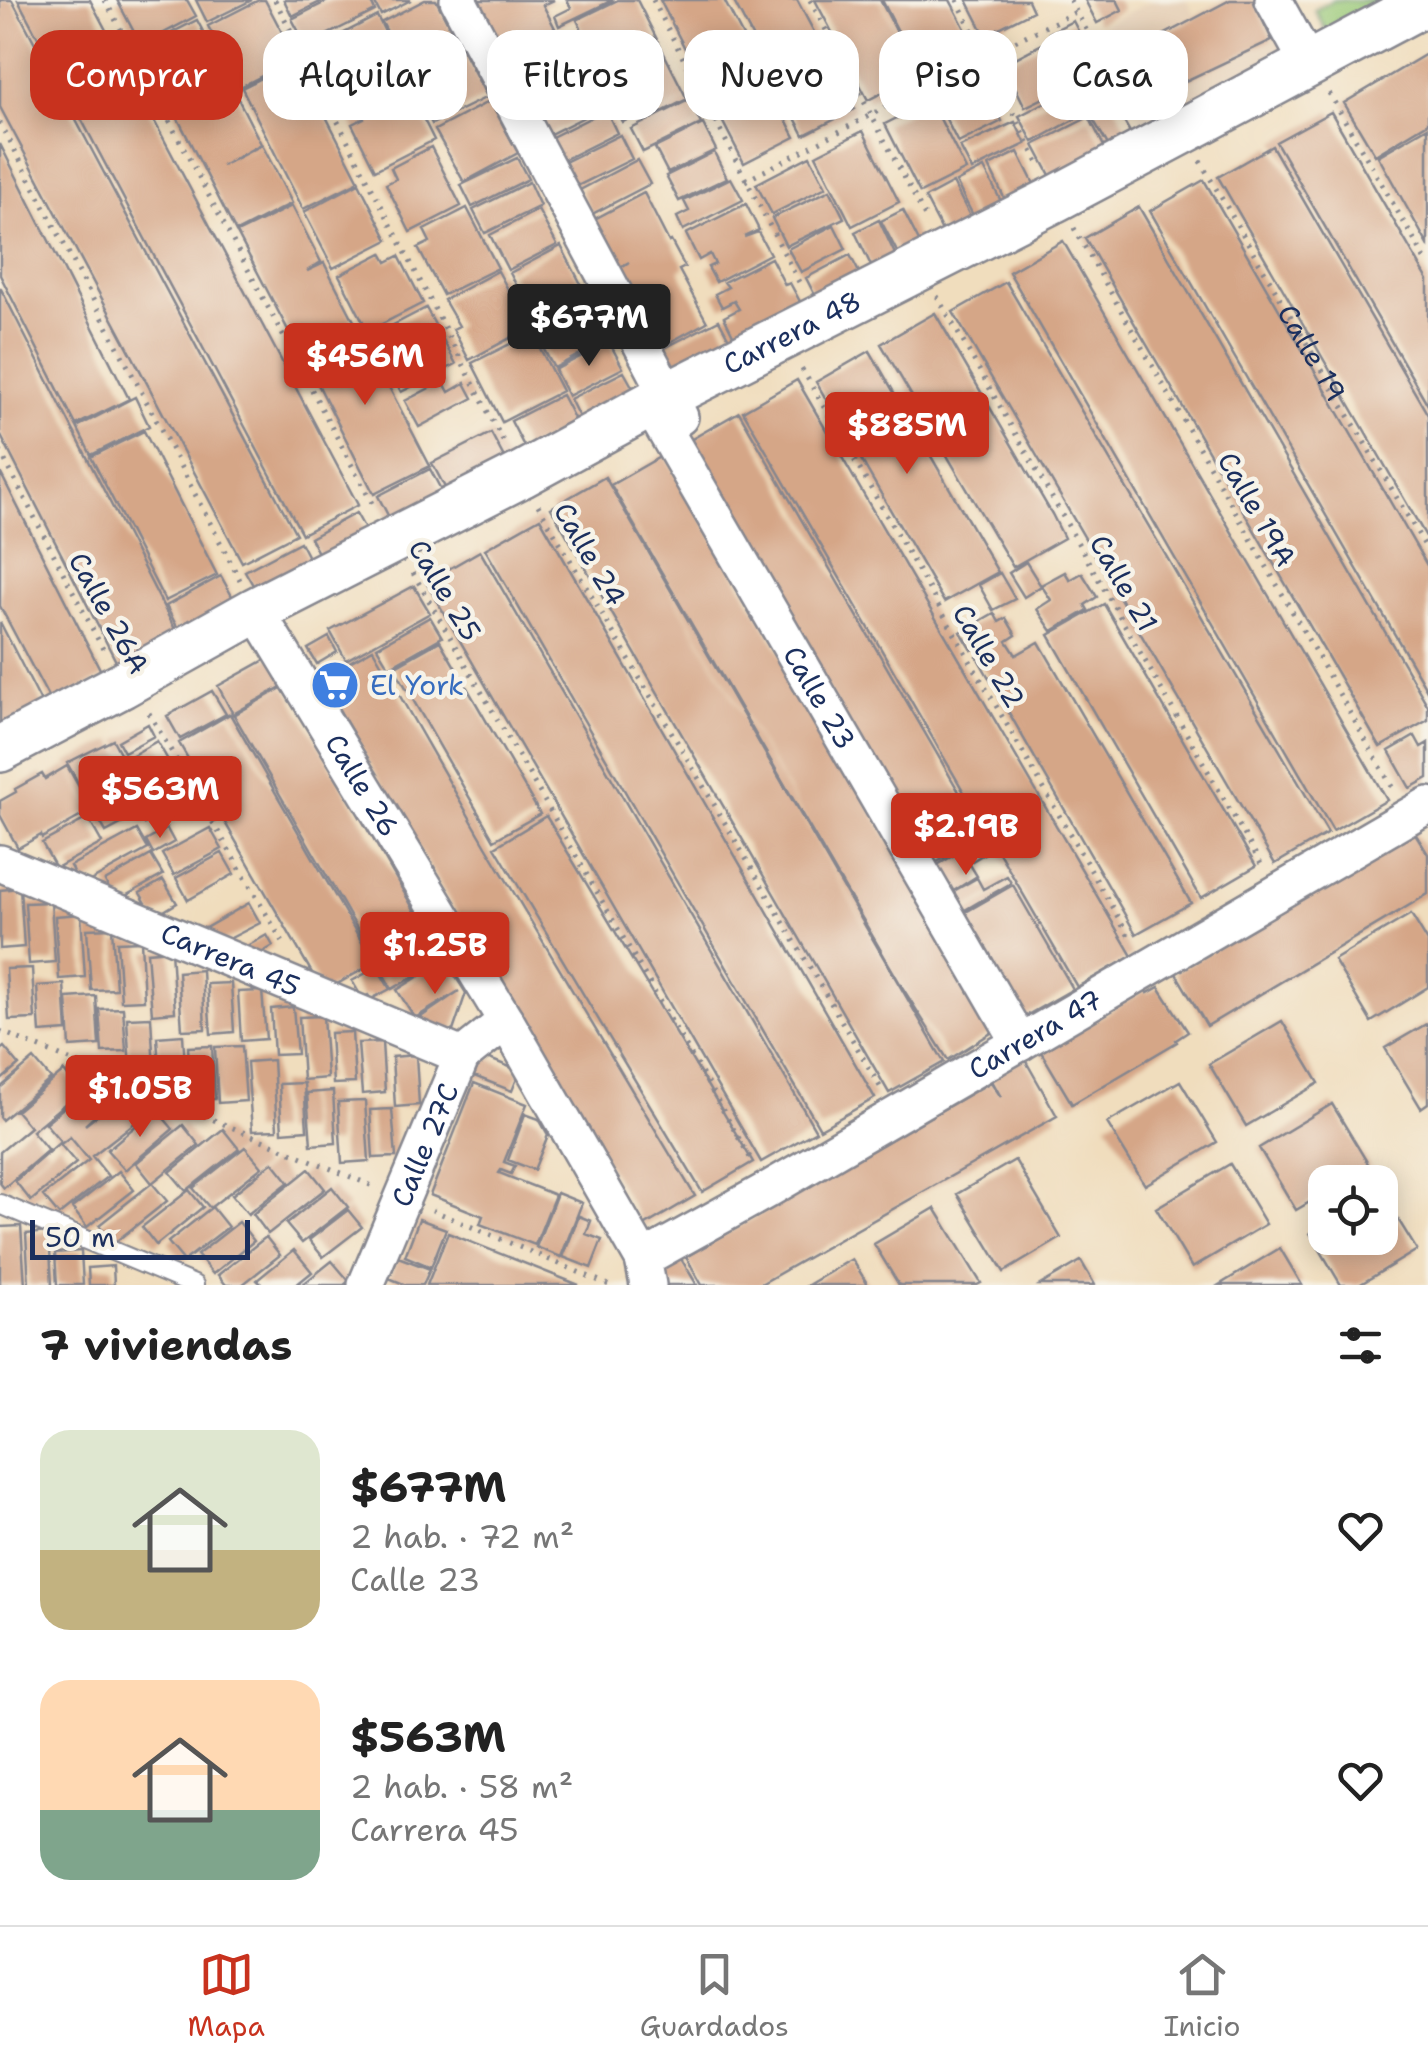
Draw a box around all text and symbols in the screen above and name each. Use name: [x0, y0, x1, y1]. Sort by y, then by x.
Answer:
chip: Comprar: [30, 30, 243, 120]
chip: Alquilar: [263, 30, 467, 120]
chip: Filtros: [487, 30, 664, 120]
chip: Nuevo: [684, 30, 859, 120]
chip: Piso: [879, 30, 1017, 120]
chip: Casa: [1037, 30, 1188, 120]
street label: Carrera 48: [716, 281, 867, 383]
pin: $677M: [519, 284, 659, 369]
text: $677M: [529, 295, 649, 338]
street label: Calle 19: [1269, 297, 1355, 408]
pin: $456M: [295, 323, 435, 408]
text: $456M: [306, 334, 424, 377]
pin: $885M: [837, 392, 977, 477]
text: $885M: [847, 403, 967, 446]
street label: Calle 19A: [1209, 445, 1305, 573]
street label: Calle 24: [545, 495, 635, 613]
street label: Calle 21: [1081, 528, 1167, 638]
street label: Calle 25: [400, 532, 490, 648]
street label: Calle 26A: [60, 545, 158, 681]
street label: Calle 22: [944, 597, 1034, 715]
street label: Calle 23: [775, 639, 865, 756]
supermarket icon: El York: [309, 659, 361, 711]
place label: El York: [370, 666, 464, 704]
street label: Calle 26: [317, 727, 408, 844]
pin: $563M: [90, 756, 230, 841]
text: $563M: [101, 767, 219, 810]
pin: $2.19B: [885, 793, 1047, 878]
text: $2.19B: [913, 804, 1019, 847]
pin: $1.25B: [354, 912, 516, 997]
street label: Carrera 45: [155, 913, 306, 1005]
text: $1.25B: [382, 923, 488, 966]
street label: Carrera 47: [961, 980, 1109, 1088]
pin: $1.05B: [59, 1055, 221, 1140]
text: $1.05B: [88, 1066, 192, 1109]
street label: Calle 27C: [382, 1077, 468, 1212]
map controls: [1308, 1165, 1398, 1255]
button: locate: [1308, 1165, 1398, 1255]
scale bar: [30, 1215, 250, 1260]
text: 50 m: [45, 1218, 115, 1256]
text: 7 viviendas: [40, 1317, 292, 1373]
icon: filters: [1333, 1318, 1388, 1373]
text: $677M: [350, 1459, 506, 1515]
icon: home: [120, 1470, 240, 1590]
icon: heart: [1333, 1503, 1388, 1558]
text: 2 hab. · 72 m²: [350, 1515, 574, 1558]
text: Calle 23: [350, 1558, 480, 1601]
text: $563M: [350, 1709, 506, 1765]
icon: home: [120, 1720, 240, 1840]
icon: heart: [1333, 1753, 1388, 1808]
text: 2 hab. · 58 m²: [350, 1765, 573, 1808]
text: Carrera 45: [350, 1808, 519, 1851]
tab: Mapa: [187, 1947, 265, 2045]
tab: Guardados: [640, 1947, 789, 2045]
tab: Inicio: [1164, 1947, 1241, 2045]

